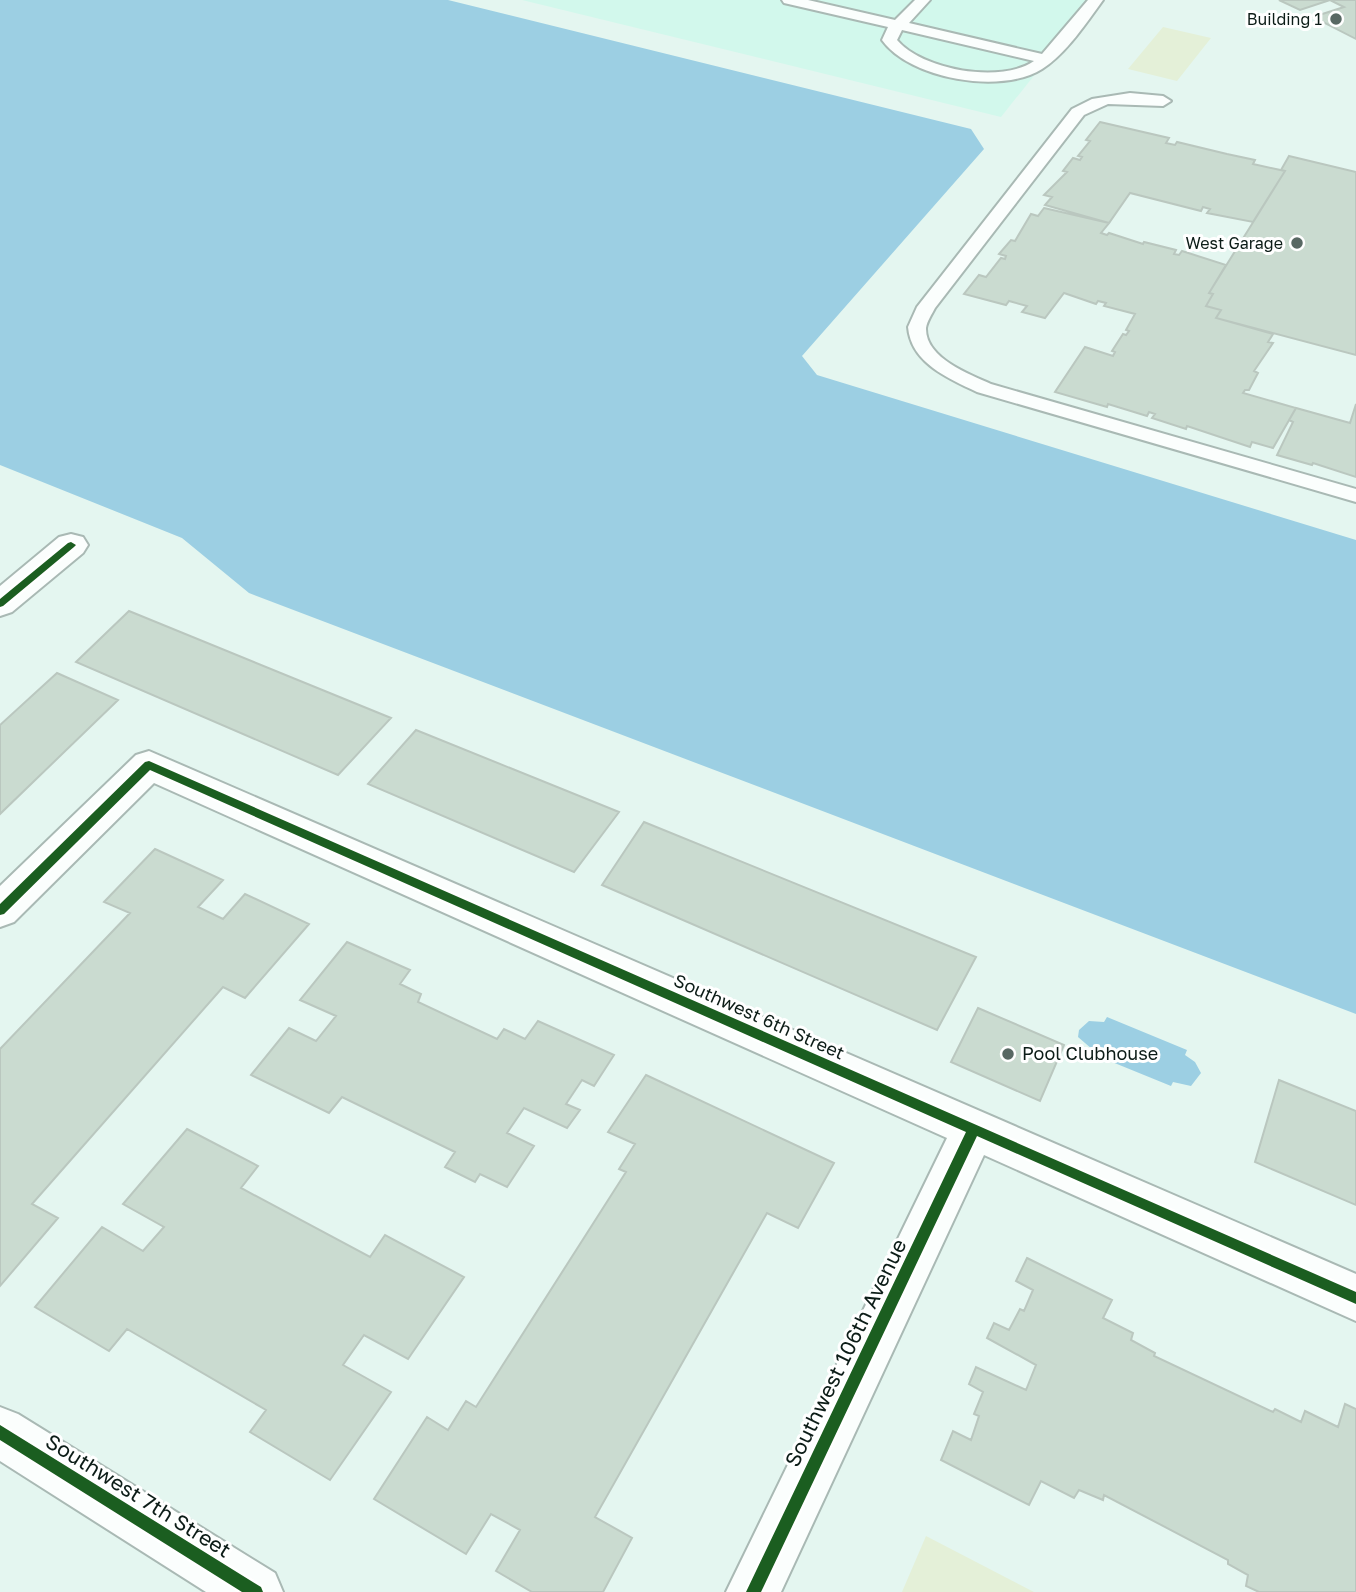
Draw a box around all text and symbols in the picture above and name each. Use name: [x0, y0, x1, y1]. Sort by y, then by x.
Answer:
place label: Building 1: [1247, 9, 1322, 29]
marker: Building 1: [1328, 11, 1344, 27]
place label: West Garage: [1186, 233, 1283, 253]
marker: West Garage: [1289, 235, 1305, 251]
street label: Southwest 6th Street: [671, 969, 848, 1064]
place label: Pool Clubhouse: [1022, 1042, 1158, 1064]
marker: Pool Clubhouse: [1000, 1046, 1016, 1062]
street label: Southwest 106th Avenue: [779, 1234, 912, 1471]
street label: Southwest 7th Street: [41, 1428, 236, 1563]

